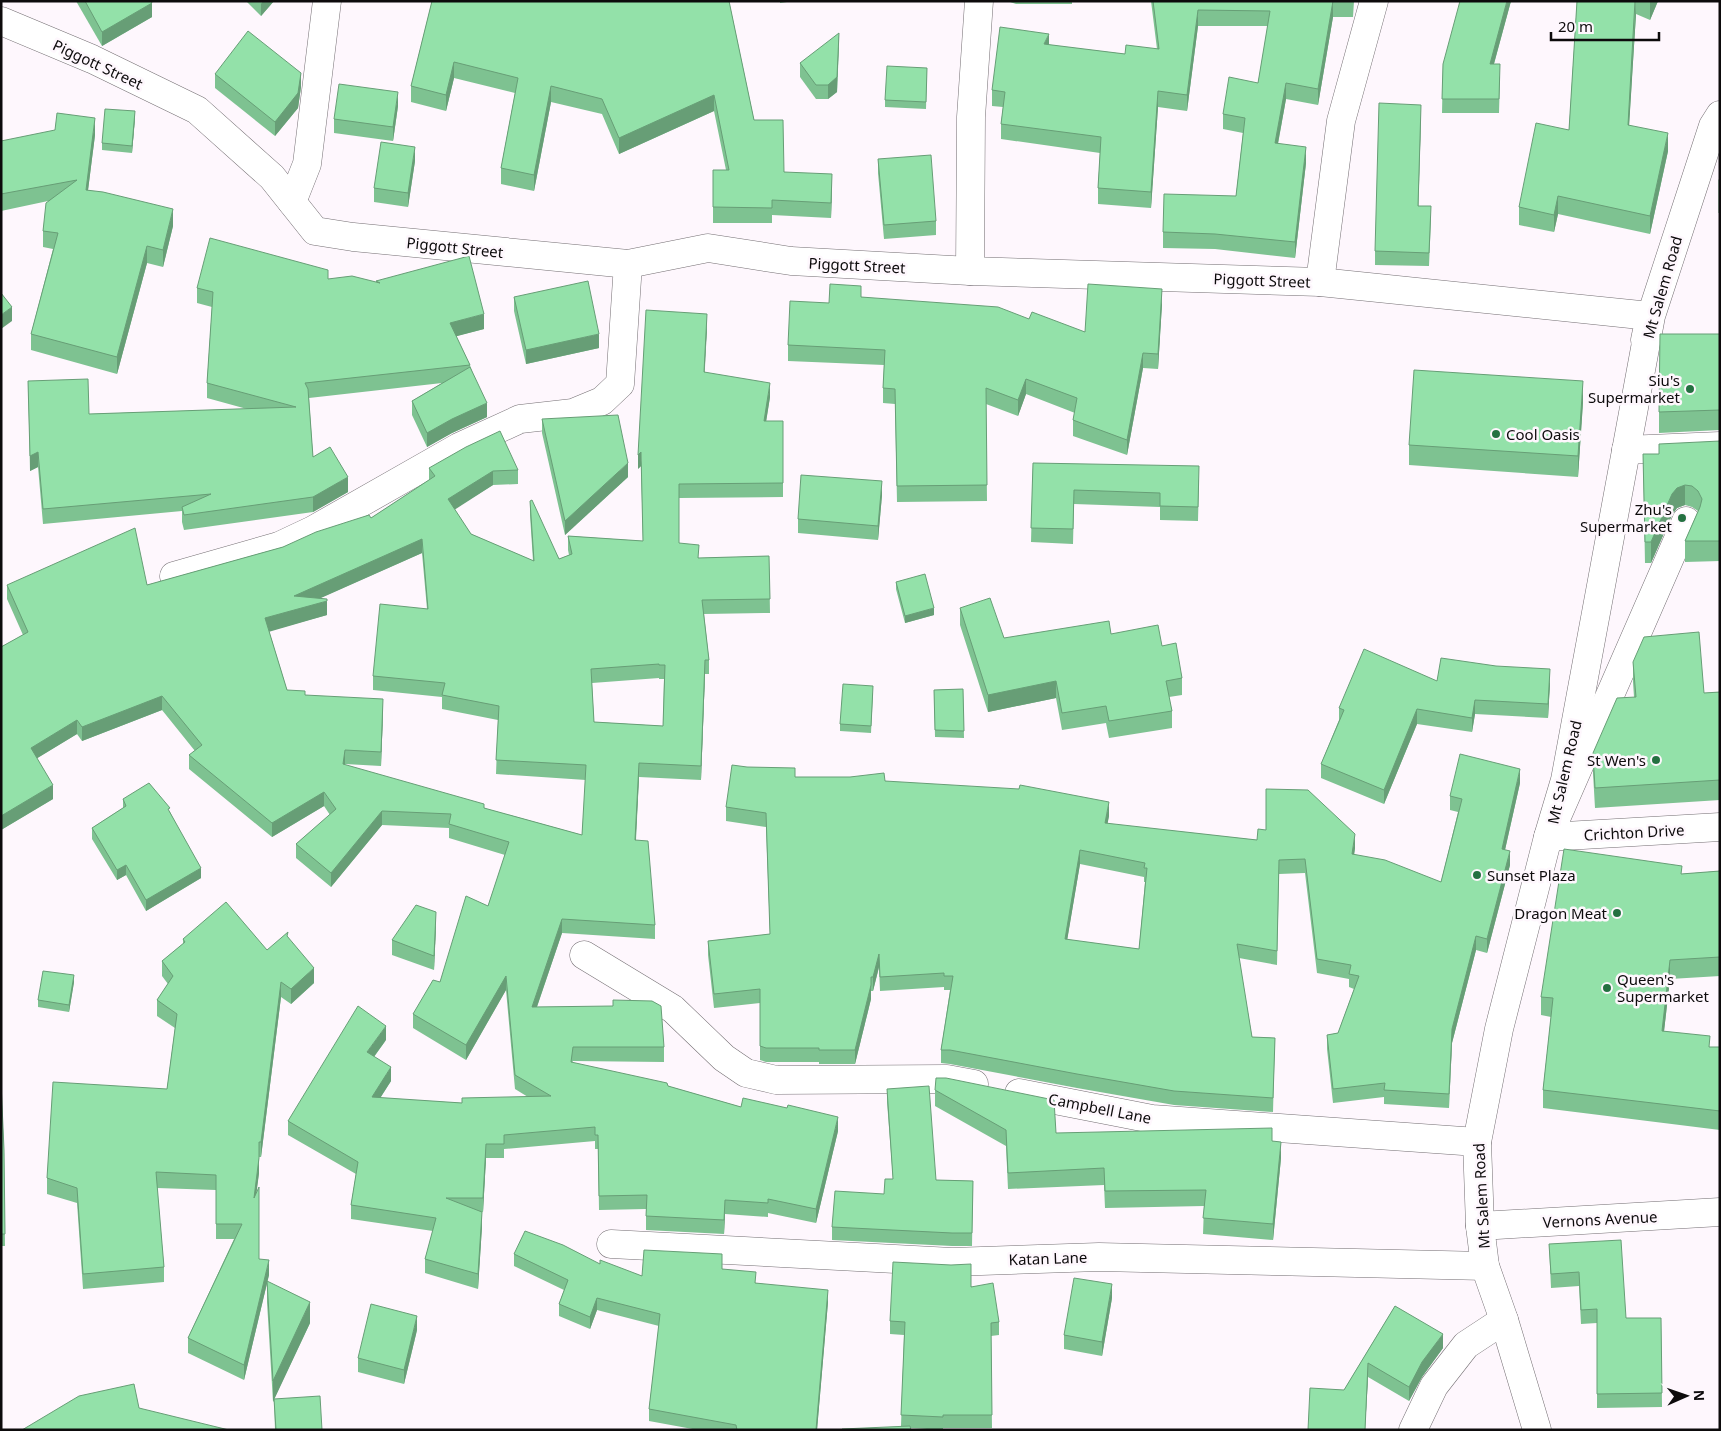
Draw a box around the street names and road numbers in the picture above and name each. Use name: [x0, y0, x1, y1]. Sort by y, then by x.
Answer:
street label: Piggott Street: [50, 34, 147, 94]
street label: Piggott Street: [406, 232, 505, 262]
street label: Mt Salem Road: [1638, 233, 1686, 341]
street label: Piggott Street: [808, 252, 907, 278]
street label: Piggott Street: [1213, 268, 1311, 292]
street label: Mt Salem Road: [1542, 718, 1586, 826]
street label: Crichton Drive: [1583, 819, 1685, 845]
street label: Campbell Lane: [1047, 1088, 1153, 1128]
street label: Mt Salem Road: [1468, 1143, 1494, 1249]
street label: Vernons Avenue: [1542, 1206, 1658, 1232]
street label: Katan Lane: [1008, 1247, 1088, 1269]

